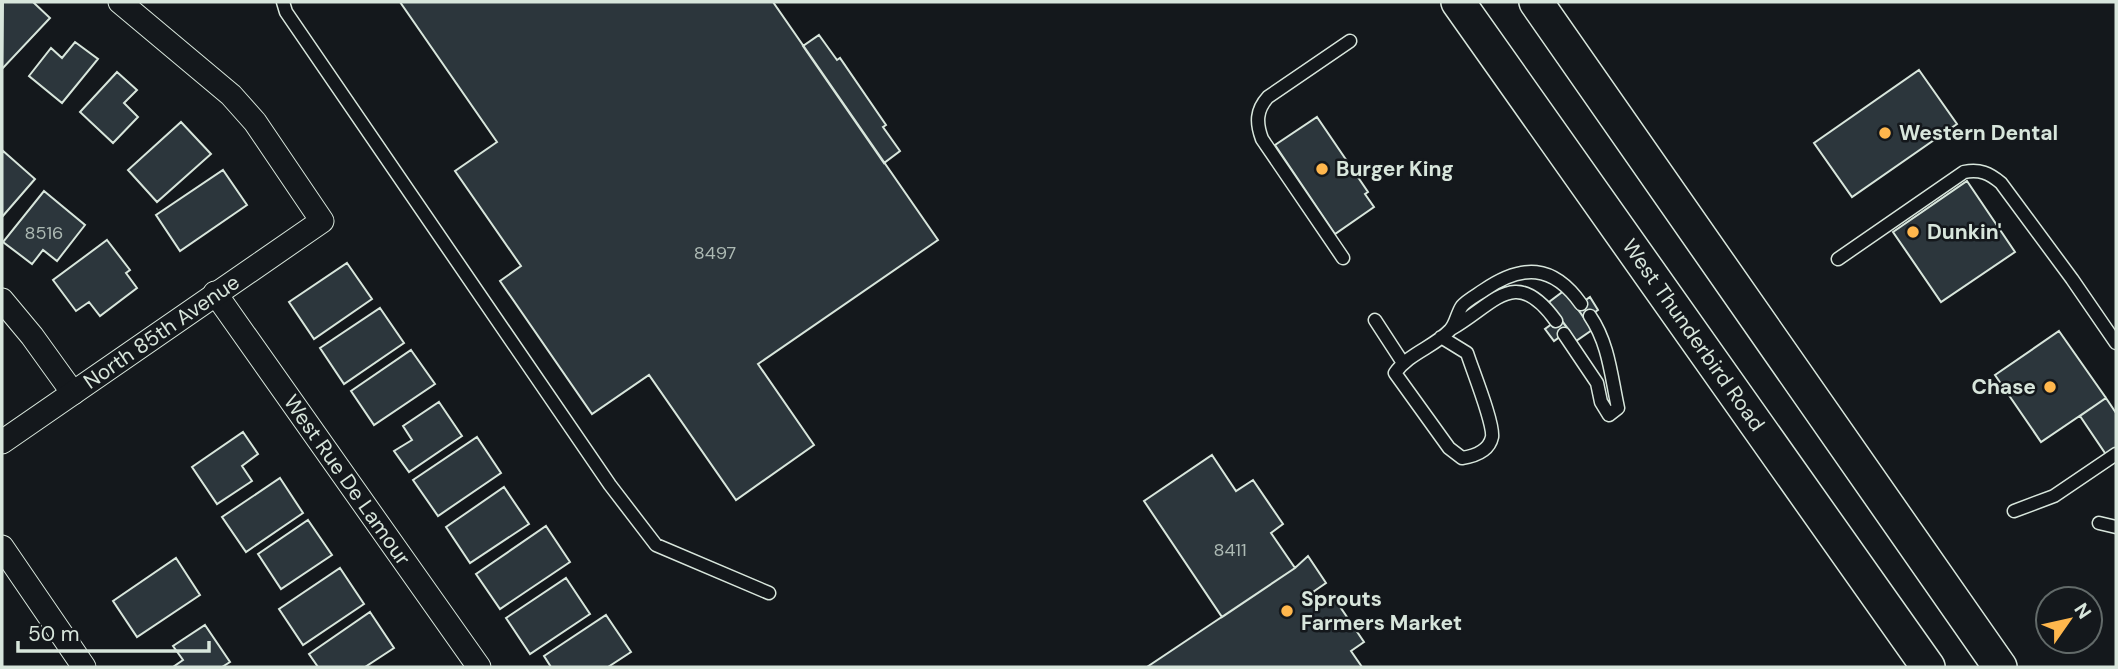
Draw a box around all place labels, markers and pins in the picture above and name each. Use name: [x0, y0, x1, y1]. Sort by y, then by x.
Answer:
place label: Western Dental: [1899, 119, 2058, 147]
marker: Western Dental: [1877, 125, 1893, 141]
place label: Burger King: [1336, 155, 1454, 183]
marker: Burger King: [1314, 161, 1330, 177]
place label: Dunkin': [1927, 218, 2002, 246]
marker: Dunkin': [1905, 224, 1921, 240]
place label: Chase: [1971, 373, 2036, 401]
marker: Chase: [2042, 379, 2058, 395]
place label: Sprouts Farmers Market: [1301, 585, 1462, 637]
marker: Sprouts Farmers Market: [1279, 603, 1295, 619]

